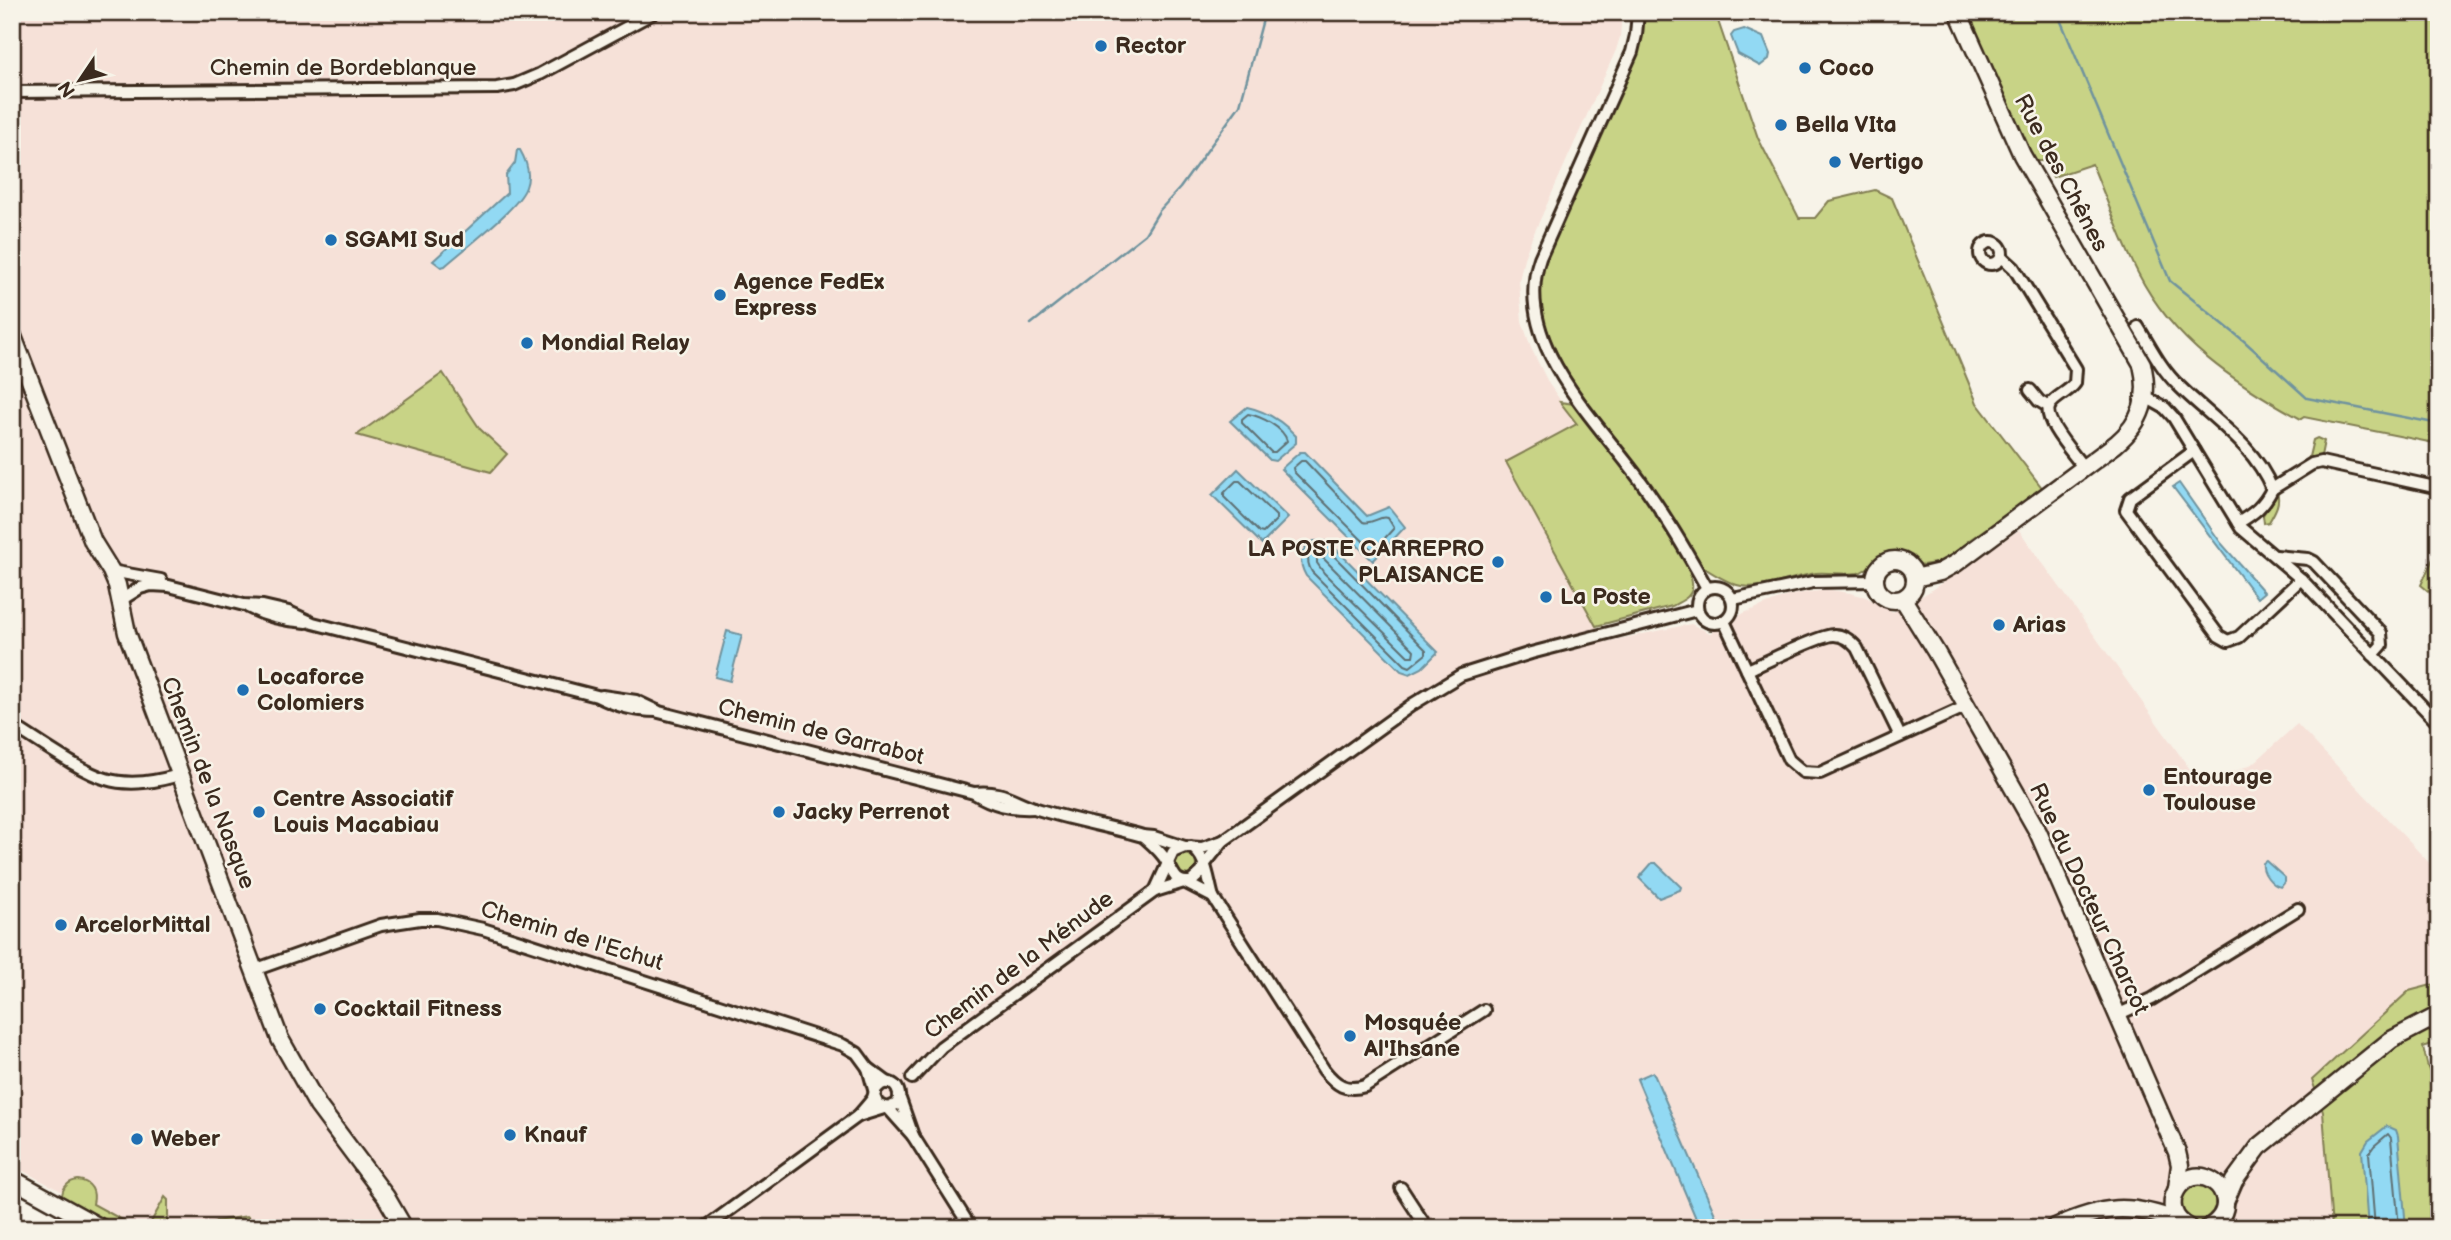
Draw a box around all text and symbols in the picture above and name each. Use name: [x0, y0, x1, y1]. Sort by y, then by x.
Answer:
place label: Rector: [1115, 32, 1187, 60]
marker: Rector: [1093, 38, 1109, 54]
north arrow: [46, 46, 116, 116]
street label: Chemin de Bordeblanque: [210, 54, 476, 82]
place label: Coco: [1819, 54, 1874, 82]
marker: Coco: [1797, 60, 1813, 76]
text: N: [54, 76, 81, 101]
street label: Rue des Chênes: [2008, 89, 2114, 257]
place label: Bella VIta: [1795, 111, 1897, 139]
marker: Bella VIta: [1773, 117, 1789, 133]
place label: Vertigo: [1849, 148, 1924, 176]
marker: Vertigo: [1827, 154, 1843, 170]
place label: SGAMI Sud: [345, 226, 464, 254]
marker: SGAMI Sud: [323, 232, 339, 248]
place label: Agence FedEx Express: [733, 268, 885, 322]
marker: Agence FedEx Express: [712, 287, 728, 303]
place label: Mondial Relay: [541, 329, 690, 357]
marker: Mondial Relay: [519, 335, 535, 351]
place label: LA POSTE CARREPRO PLAISANCE: [1247, 535, 1484, 589]
marker: LA POSTE CARREPRO PLAISANCE: [1490, 554, 1506, 570]
place label: La Poste: [1560, 583, 1651, 611]
marker: La Poste: [1538, 589, 1554, 605]
place label: Arias: [2012, 611, 2066, 639]
marker: Arias: [1991, 617, 2007, 633]
place label: Locaforce Colomiers: [257, 663, 364, 717]
street label: Chemin de la Nasque: [155, 673, 261, 893]
marker: Locaforce Colomiers: [235, 682, 251, 698]
street label: Chemin de Garrabot: [715, 693, 927, 771]
place label: Entourage Toulouse: [2163, 763, 2272, 817]
street label: Rue du Docteur Charcot: [2023, 779, 2155, 1019]
marker: Entourage Toulouse: [2141, 782, 2157, 798]
place label: Centre Associatif Louis Macabiau: [273, 785, 454, 839]
place label: Jacky Perrenot: [793, 798, 950, 826]
marker: Centre Associatif Louis Macabiau: [251, 804, 267, 820]
marker: Jacky Perrenot: [771, 804, 787, 820]
street label: Chemin de la Ménude: [919, 885, 1119, 1045]
street label: Chemin de l'Echut: [477, 895, 667, 977]
place label: ArcelorMittal: [74, 911, 211, 939]
marker: ArcelorMittal: [53, 917, 69, 933]
place label: Cocktail Fitness: [334, 995, 502, 1023]
marker: Cocktail Fitness: [312, 1001, 328, 1017]
place label: Mosquée Al'Ihsane: [1363, 1009, 1461, 1063]
marker: Mosquée Al'Ihsane: [1342, 1028, 1358, 1044]
place label: Knauf: [524, 1121, 588, 1149]
place label: Weber: [151, 1125, 221, 1153]
marker: Knauf: [502, 1127, 518, 1143]
marker: Weber: [129, 1131, 145, 1147]

